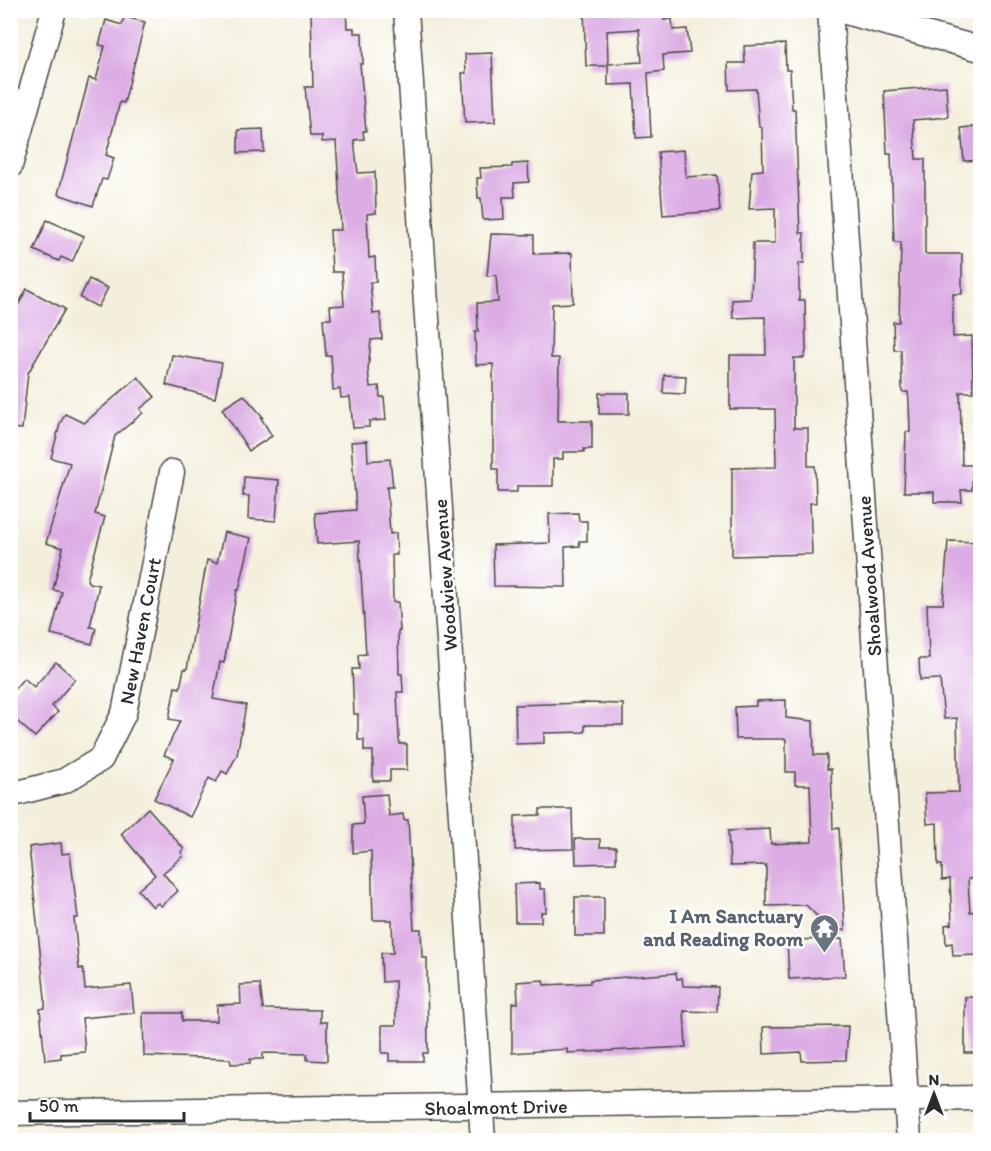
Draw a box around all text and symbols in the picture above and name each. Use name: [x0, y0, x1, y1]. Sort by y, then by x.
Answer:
street label: Shoalwood Avenue: [851, 495, 887, 657]
street label: Woodview Avenue: [428, 498, 462, 652]
street label: New Haven Court: [114, 555, 166, 706]
place label: I Am Sanctuary and Reading Room: [643, 904, 804, 952]
temple icon: I Am Sanctuary and Reading Room: [808, 912, 840, 954]
north arrow: [904, 1064, 964, 1124]
text: N: [929, 1070, 939, 1089]
scale bar: [30, 1085, 184, 1123]
street label: Shoalmont Drive: [424, 1094, 568, 1120]
text: 50 m: [39, 1095, 79, 1117]

